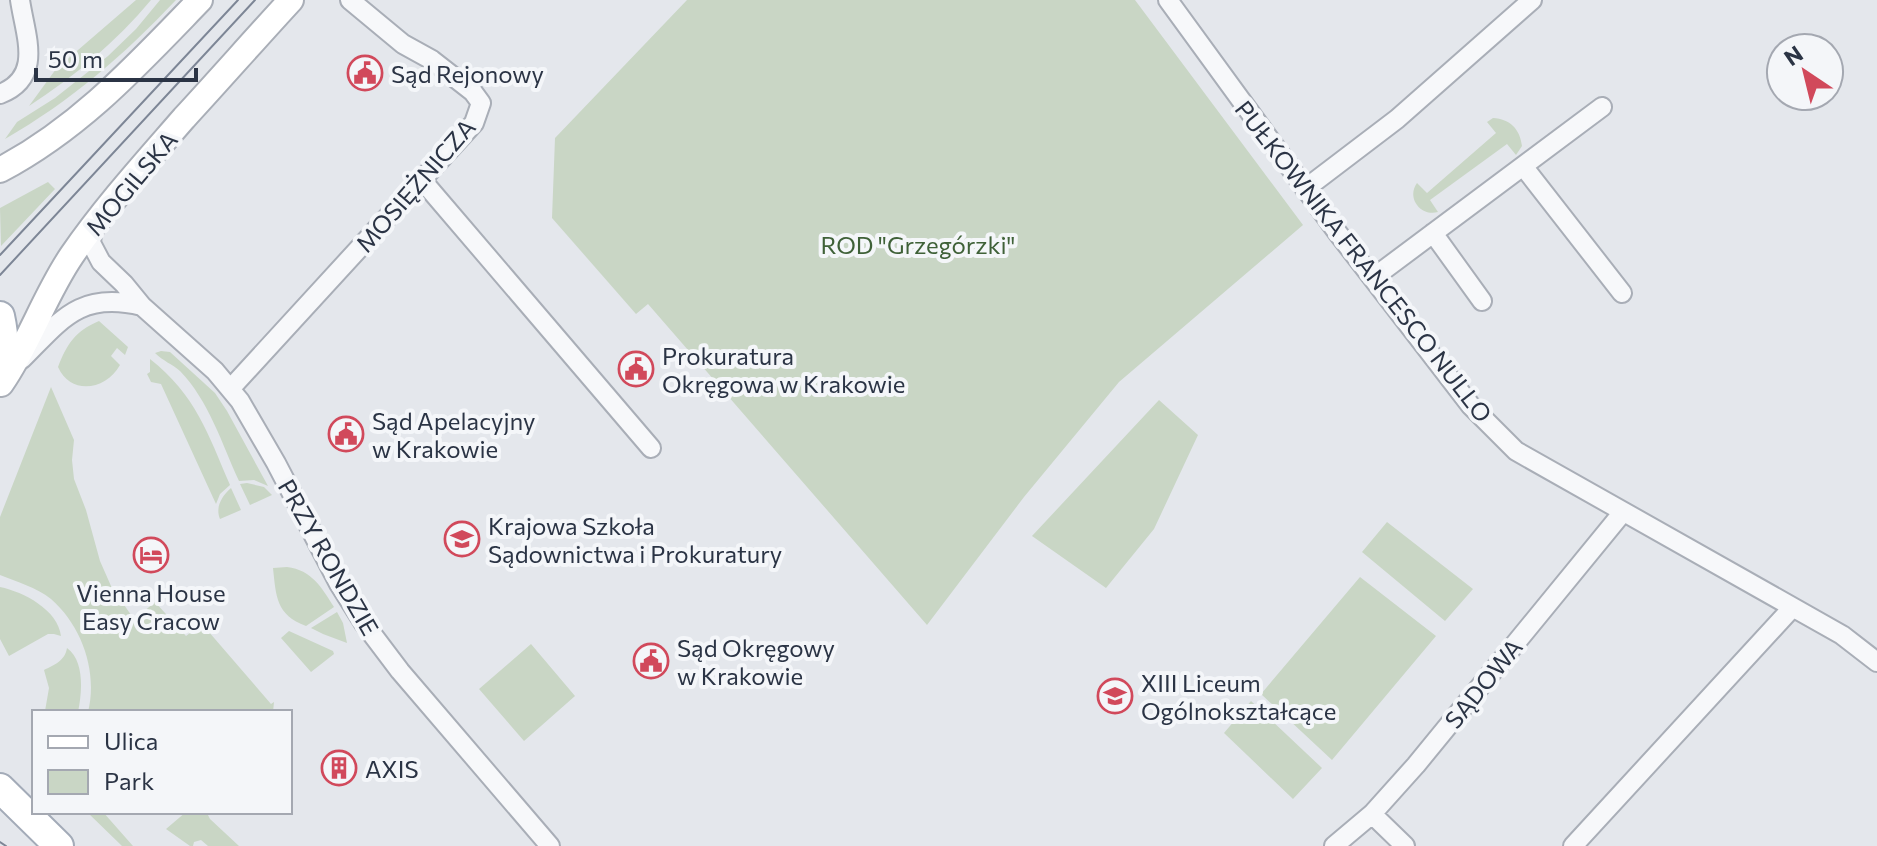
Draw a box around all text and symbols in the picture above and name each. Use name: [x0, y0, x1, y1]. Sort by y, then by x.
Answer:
scale bar: [36, 32, 196, 82]
north arrow: [1765, 32, 1845, 112]
text: N: [1779, 39, 1808, 71]
text: 50 m: [48, 44, 103, 73]
public building icon: Sąd Rejonowy: [346, 54, 384, 92]
place label: Sąd Rejonowy: [391, 59, 544, 88]
street label: PUŁKOWNIKA FRANCESCO NULLO: [1229, 95, 1499, 427]
street label: MOSIĘŻNICZA: [349, 112, 481, 258]
street label: MOGILSKA: [79, 125, 183, 241]
park label: ROD "Grzegórzki": [821, 230, 1015, 259]
place label: Prokuratura Okręgowa w Krakowie: [662, 341, 905, 398]
public building icon: Prokuratura Okręgowa w Krakowie: [617, 350, 655, 388]
place label: Sąd Apelacyjny w Krakowie: [372, 406, 535, 463]
public building icon: Sąd Apelacyjny w Krakowie: [327, 415, 365, 453]
street label: PRZY RONDZIE: [273, 474, 385, 640]
place label: Krajowa Szkoła Sądownictwa i Prokuratury: [488, 511, 782, 568]
school or university icon: Krajowa Szkoła Sądownictwa i Prokuratury: [443, 520, 481, 558]
hotel icon: Vienna House Easy Cracow: [132, 536, 170, 574]
place label: Vienna House Easy Cracow: [76, 578, 226, 635]
street label: SĄDOWA: [1438, 632, 1528, 734]
place label: Sąd Okręgowy w Krakowie: [677, 633, 835, 690]
public building icon: Sąd Okręgowy w Krakowie: [632, 642, 670, 680]
place label: XIII Liceum Ogólnokształcące: [1141, 668, 1336, 725]
school or university icon: XIII Liceum Ogólnokształcące: [1096, 677, 1134, 715]
legend: [32, 710, 292, 814]
text: Ulica: [104, 726, 158, 755]
building icon: AXIS: [320, 749, 358, 787]
place label: AXIS: [365, 754, 419, 783]
text: Park: [104, 766, 154, 795]

